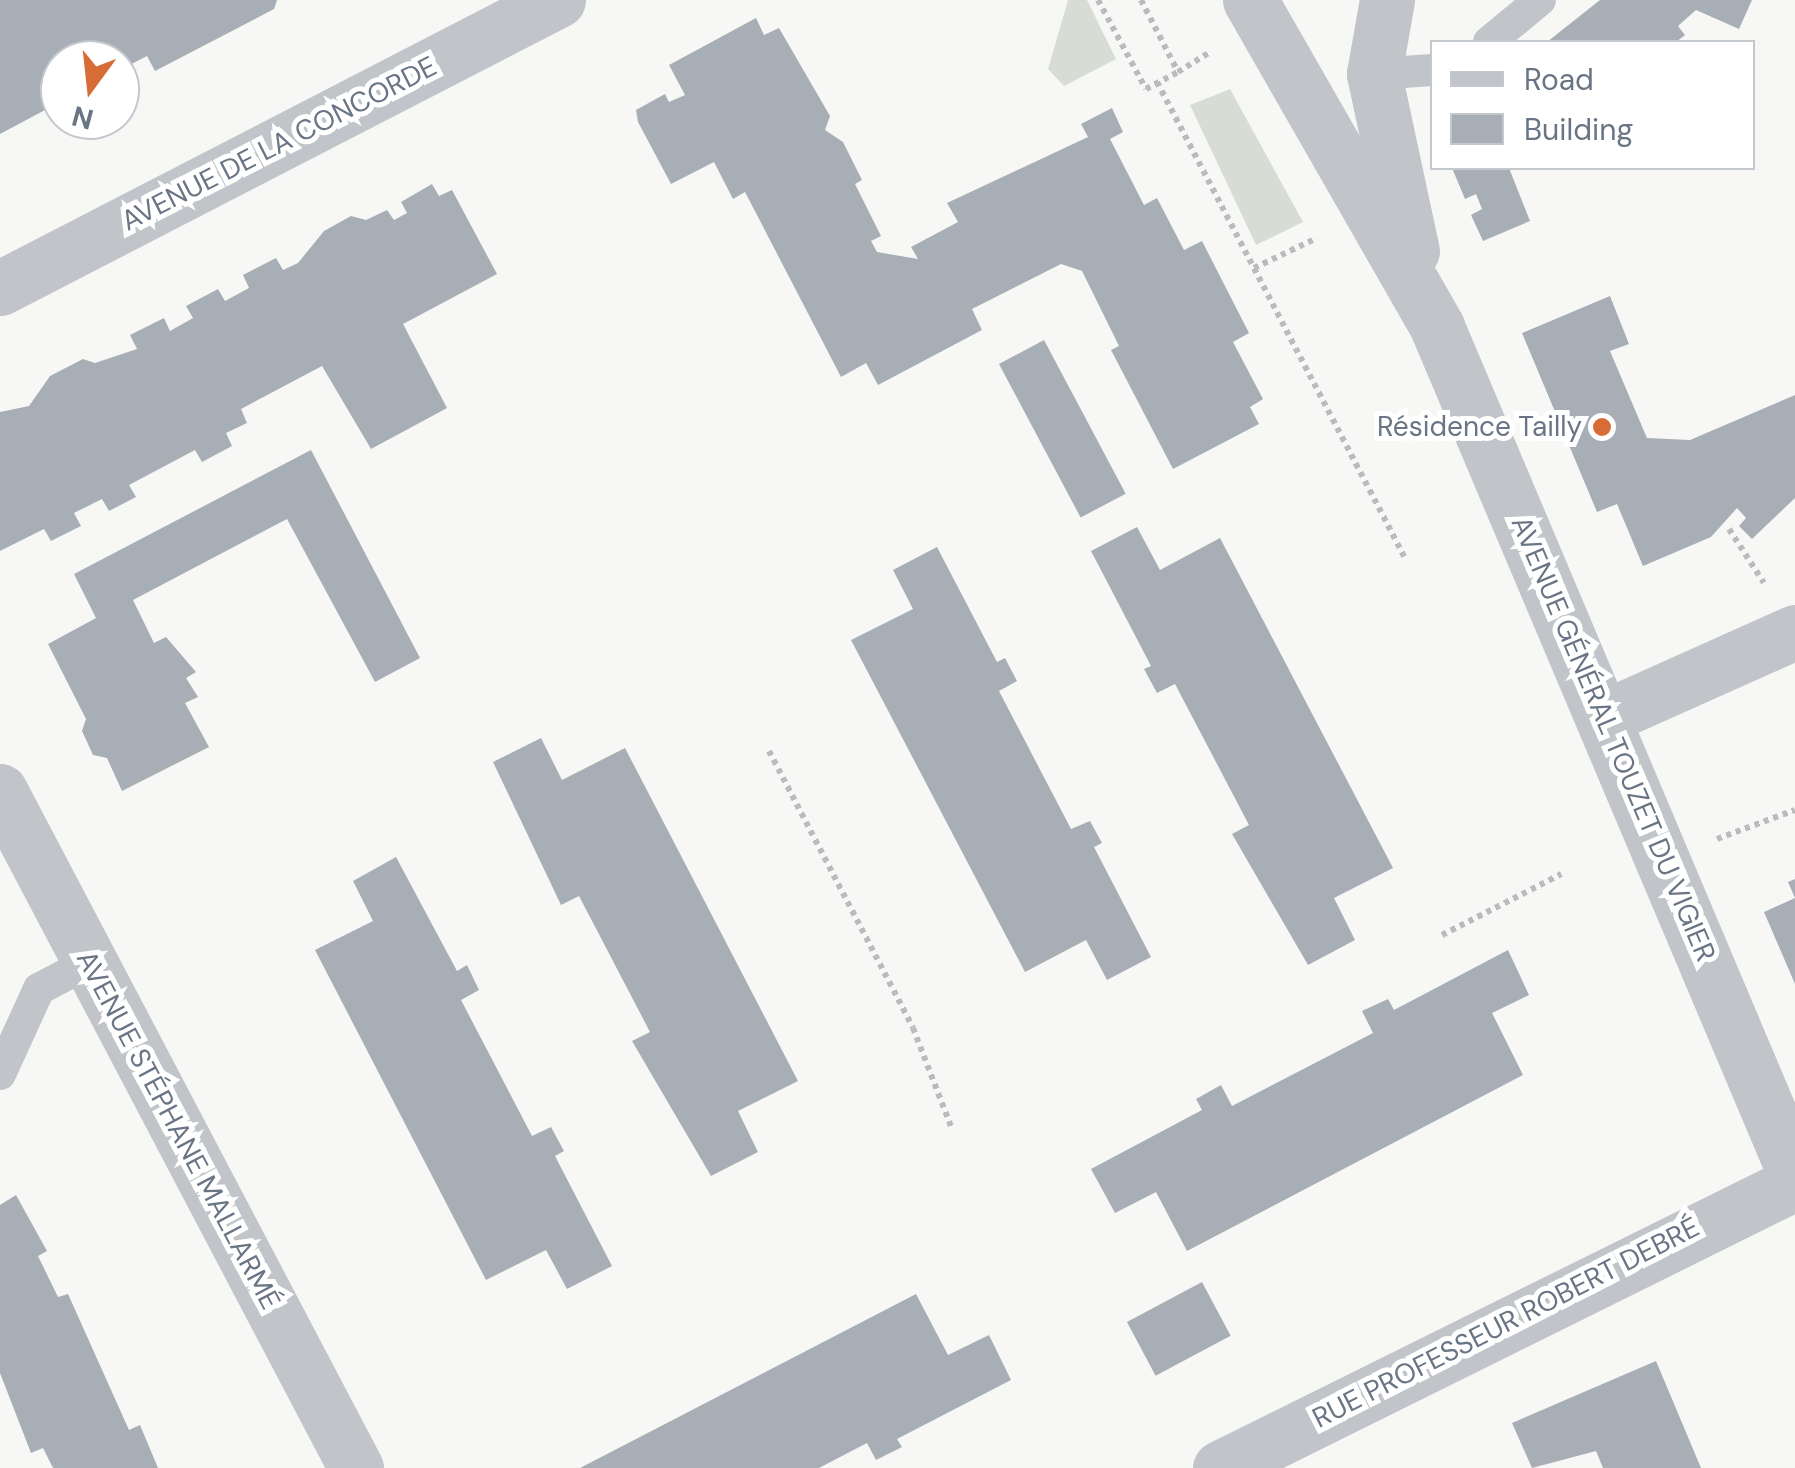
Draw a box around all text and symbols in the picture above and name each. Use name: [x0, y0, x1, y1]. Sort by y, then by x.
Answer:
north arrow: [40, 40, 140, 140]
legend: [1430, 40, 1755, 170]
street label: AVENUE DE LA CONCORDE: [116, 50, 442, 238]
text: Road: [1524, 60, 1594, 99]
text: N: [68, 97, 97, 138]
text: Building: [1524, 110, 1633, 149]
place label: Résidence Tailly: [1377, 410, 1582, 444]
marker: Résidence Tailly: [1591, 416, 1613, 438]
street label: AVENUE GÉNÉRAL TOUZET DU VIGIER: [1504, 511, 1722, 967]
street label: AVENUE STÉPHANE MALLARMÉ: [69, 945, 287, 1315]
street label: RUE PROFESSEUR ROBERT DEBRÉ: [1307, 1211, 1705, 1435]

